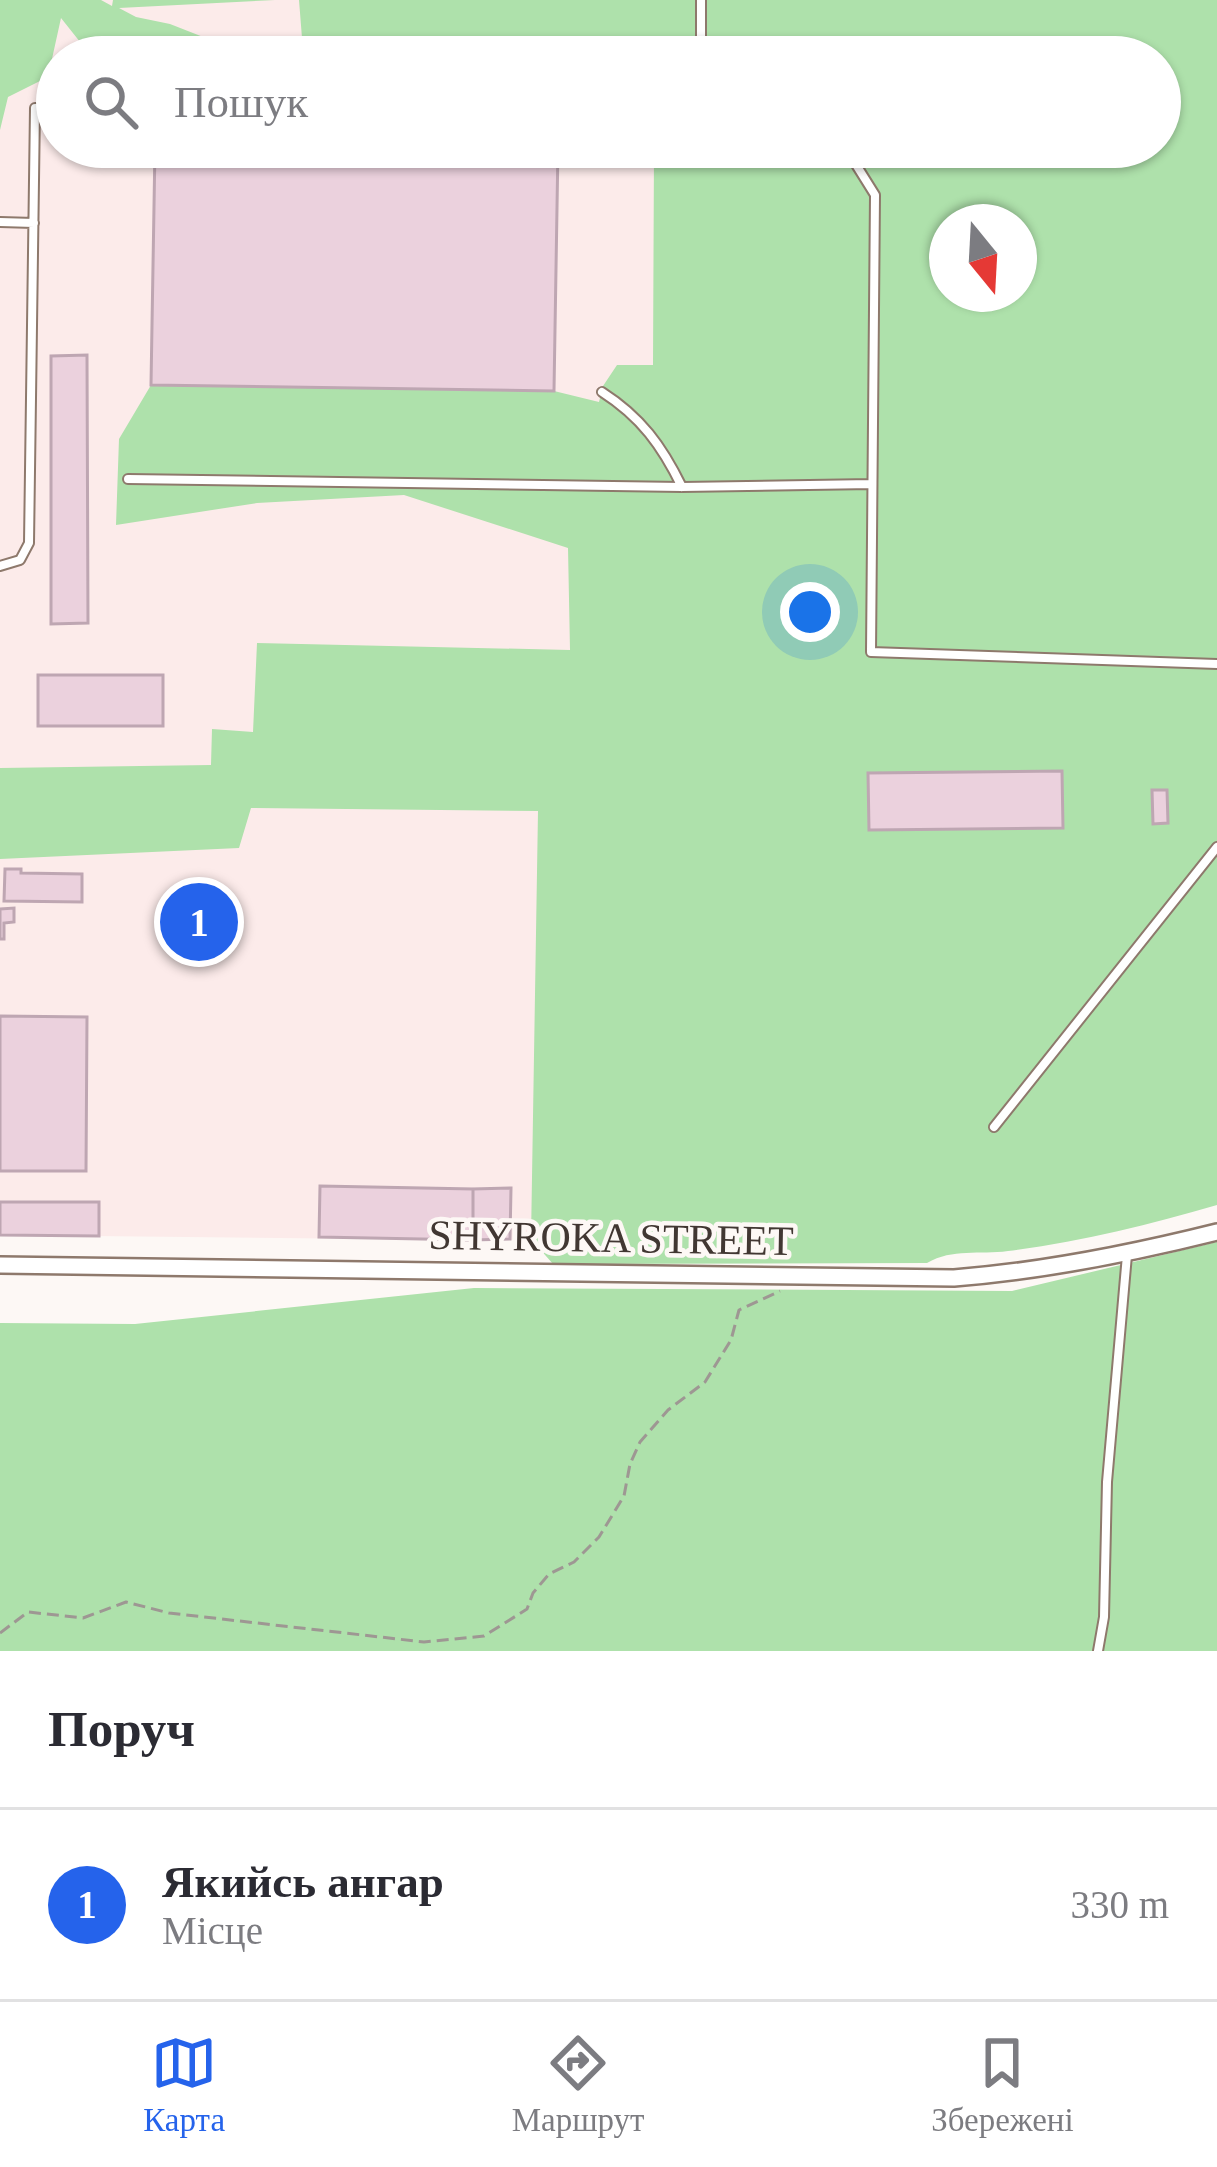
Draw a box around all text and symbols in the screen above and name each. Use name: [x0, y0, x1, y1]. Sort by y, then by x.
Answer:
search box: [36, 36, 1181, 168]
icon: search: [78, 69, 144, 135]
text: Пошук: [174, 77, 308, 127]
north arrow: [929, 204, 1037, 312]
your location: [780, 582, 840, 642]
pin: 1: [160, 877, 238, 967]
street label: SHYROKA STREET: [428, 1212, 794, 1264]
text: Поруч: [48, 1701, 195, 1757]
text: Якийсь ангар: [162, 1857, 444, 1907]
text: 1: [77, 1883, 97, 1926]
text: 330 m: [1070, 1883, 1169, 1926]
text: Місце: [162, 1909, 263, 1952]
tab: Карта: [143, 2030, 225, 2139]
tab: Маршрут: [512, 2030, 645, 2139]
tab: Збережені: [931, 2030, 1074, 2139]

